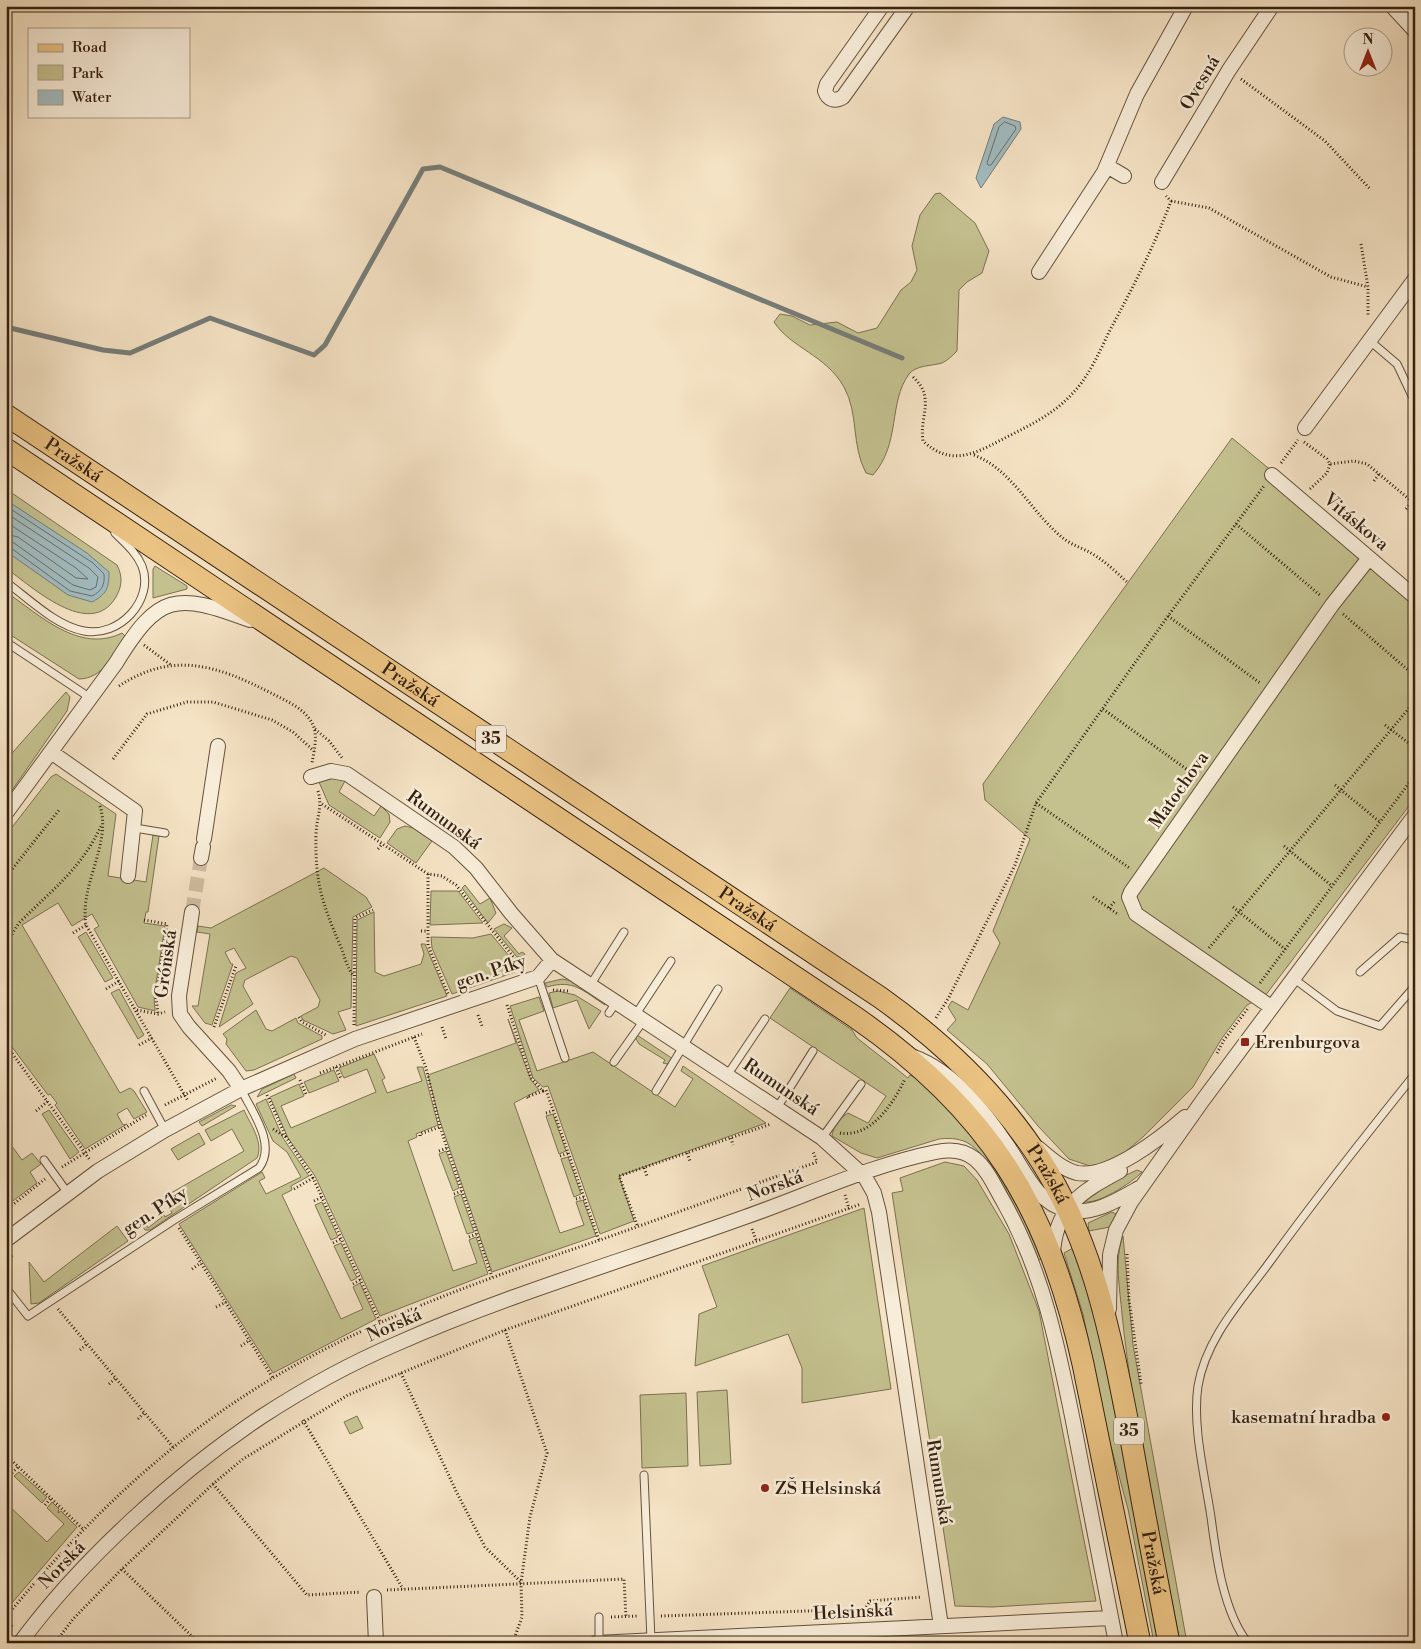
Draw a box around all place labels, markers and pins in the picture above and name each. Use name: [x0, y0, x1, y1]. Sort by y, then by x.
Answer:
place label: Erenburgova: [1255, 1031, 1361, 1054]
marker: Erenburgova: [1239, 1036, 1251, 1048]
place label: kasematní hradba: [1231, 1406, 1377, 1429]
marker: kasematní hradba: [1380, 1411, 1392, 1423]
place label: ZŠ Helsinská: [775, 1477, 882, 1500]
marker: ZŠ Helsinská: [759, 1482, 771, 1494]

